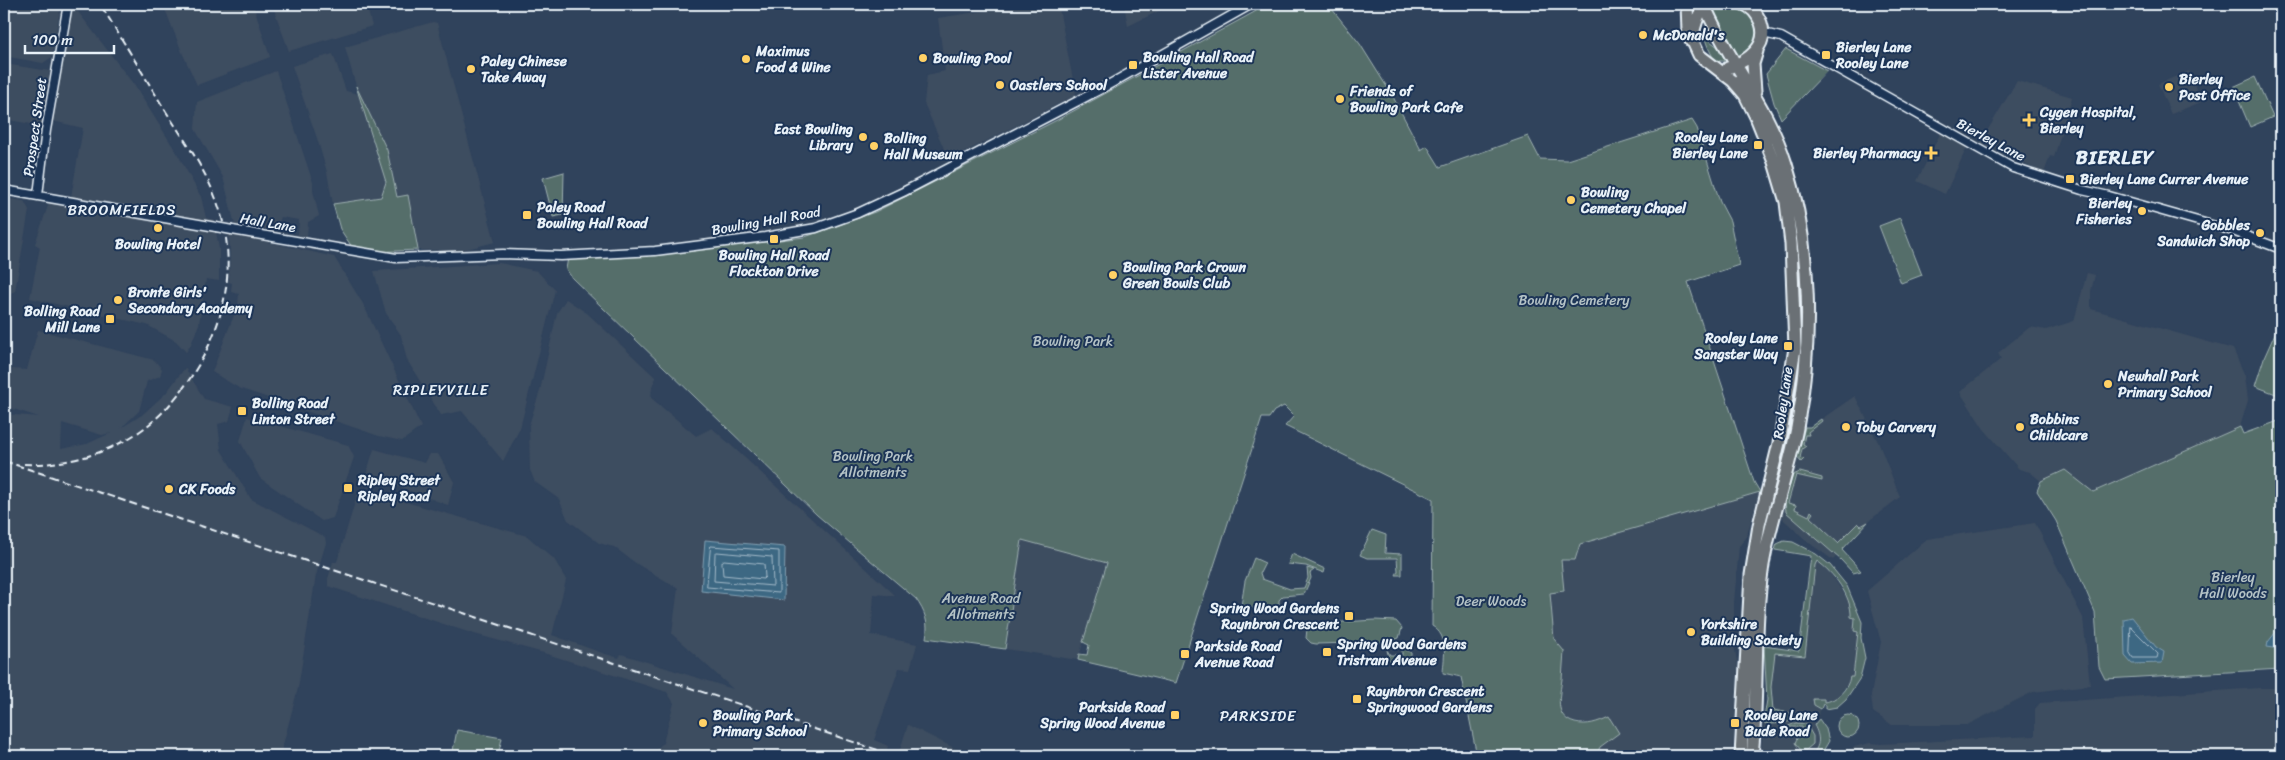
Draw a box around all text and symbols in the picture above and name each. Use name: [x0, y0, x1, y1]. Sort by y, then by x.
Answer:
scale bar: [25, 22, 114, 54]
place label: McDonald's: [1652, 23, 1725, 48]
text: 100 m: [32, 27, 73, 53]
marker: McDonald's: [1637, 29, 1649, 41]
place label: Bierley Lane Rooley Lane: [1835, 35, 1912, 76]
place label: Maximus Food & Wine: [755, 39, 832, 80]
place label: Bowling Hall Road Lister Avenue: [1143, 45, 1255, 86]
place label: Bowling Pool: [933, 46, 1012, 71]
place label: Paley Chinese Take Away: [481, 49, 568, 90]
marker: Bierley Lane Rooley Lane: [1820, 49, 1832, 61]
marker: Bowling Pool: [917, 52, 929, 64]
marker: Maximus Food & Wine: [740, 53, 752, 65]
marker: Bowling Hall Road Lister Avenue: [1127, 59, 1139, 71]
marker: Paley Chinese Take Away: [465, 63, 477, 75]
place label: Bierley Post Office: [2179, 67, 2251, 108]
place label: Oastlers School: [1009, 73, 1108, 98]
street label: Prospect Street: [16, 76, 54, 178]
marker: Oastlers School: [994, 79, 1006, 91]
place label: Friends of Bowling Park Cafe: [1349, 79, 1464, 120]
marker: Bierley Post Office: [2163, 81, 2175, 93]
marker: Friends of Bowling Park Cafe: [1334, 93, 1346, 105]
place label: Cygen Hospital, Bierley: [2039, 100, 2137, 141]
street label: Bierley Lane: [1952, 111, 2030, 169]
marker: Cygen Hospital, Bierley: [2022, 113, 2036, 127]
place label: East Bowling Library: [774, 117, 854, 158]
place label: Rooley Lane Bierley Lane: [1673, 125, 1749, 166]
place label: Bolling Hall Museum: [883, 126, 963, 167]
marker: East Bowling Library: [857, 131, 869, 143]
marker: Rooley Lane Bierley Lane: [1752, 139, 1764, 151]
marker: Bolling Hall Museum: [868, 140, 880, 152]
place label: Bierley Pharmacy: [1813, 141, 1922, 166]
district label: BIERLEY: [2076, 141, 2155, 174]
marker: Bierley Pharmacy: [1925, 147, 1937, 159]
place label: Bierley Lane Currer Avenue: [2080, 167, 2249, 192]
marker: Bierley Lane Currer Avenue: [2064, 173, 2076, 185]
place label: Bowling Cemetery Chapel: [1580, 180, 1687, 221]
place label: Bierley Fisheries: [2075, 191, 2133, 232]
marker: Bowling Cemetery Chapel: [1565, 194, 1577, 206]
place label: Paley Road Bowling Hall Road: [537, 195, 649, 236]
district label: BROOMFIELDS: [67, 197, 177, 223]
street label: Bowling Hall Road: [709, 199, 824, 243]
marker: Bierley Fisheries: [2136, 205, 2148, 217]
street label: Hall Lane: [238, 206, 298, 240]
marker: Paley Road Bowling Hall Road: [521, 209, 533, 221]
place label: Gobbles Sandwich Shop: [2156, 213, 2251, 254]
marker: Bowling Hotel: [152, 222, 164, 234]
marker: Gobbles Sandwich Shop: [2254, 227, 2266, 239]
place label: Bowling Hotel: [115, 232, 202, 257]
marker: Bowling Hall Road Flockton Drive: [768, 233, 780, 245]
place label: Bowling Hall Road Flockton Drive: [719, 243, 831, 284]
place label: Bowling Park Crown Green Bowls Club: [1122, 255, 1246, 296]
marker: Bowling Park Crown Green Bowls Club: [1107, 269, 1119, 281]
place label: Bronte Girls' Secondary Academy: [127, 280, 253, 321]
park label: Bowling Cemetery: [1518, 288, 1630, 313]
marker: Bronte Girls' Secondary Academy: [112, 294, 124, 306]
place label: Bolling Road Mill Lane: [24, 299, 102, 340]
marker: Bolling Road Mill Lane: [104, 313, 116, 325]
place label: Rooley Lane Sangster Way: [1693, 326, 1779, 367]
park label: Bowling Park: [1033, 329, 1113, 354]
marker: Rooley Lane Sangster Way: [1782, 340, 1794, 352]
place label: Newhall Park Primary School: [2117, 364, 2213, 405]
street label: Rooley Lane: [1766, 365, 1800, 441]
district label: RIPLEYVILLE: [393, 377, 490, 403]
marker: Newhall Park Primary School: [2102, 378, 2114, 390]
place label: Bolling Road Linton Street: [252, 391, 336, 432]
marker: Bolling Road Linton Street: [236, 405, 248, 417]
place label: Bobbins Childcare: [2029, 407, 2088, 448]
place label: Toby Carvery: [1856, 415, 1937, 440]
marker: Toby Carvery: [1840, 421, 1852, 433]
marker: Bobbins Childcare: [2014, 421, 2026, 433]
park label: Bowling Park Allotments: [833, 444, 913, 485]
place label: Ripley Street Ripley Road: [357, 468, 441, 509]
place label: CK Foods: [178, 477, 236, 502]
marker: Ripley Street Ripley Road: [342, 482, 354, 494]
marker: CK Foods: [163, 483, 175, 495]
park label: Bierley Hall Woods: [2199, 565, 2267, 606]
park label: Avenue Road Allotments: [941, 586, 1022, 627]
park label: Deer Woods: [1456, 589, 1526, 614]
place label: Spring Wood Gardens Raynbron Crescent: [1209, 596, 1340, 637]
marker: Spring Wood Gardens Raynbron Crescent: [1343, 610, 1355, 622]
place label: Yorkshire Building Society: [1701, 612, 1802, 653]
marker: Yorkshire Building Society: [1685, 626, 1697, 638]
place label: Spring Wood Gardens Tristram Avenue: [1336, 632, 1467, 673]
place label: Parkside Road Avenue Road: [1194, 634, 1283, 675]
marker: Spring Wood Gardens Tristram Avenue: [1321, 646, 1333, 658]
marker: Parkside Road Avenue Road: [1179, 648, 1191, 660]
place label: Raynbron Crescent Springwood Gardens: [1366, 679, 1493, 720]
marker: Raynbron Crescent Springwood Gardens: [1351, 693, 1363, 705]
place label: Parkside Road Spring Wood Avenue: [1039, 695, 1167, 736]
place label: Bowling Park Primary School: [713, 703, 808, 744]
district label: PARKSIDE: [1220, 703, 1297, 729]
place label: Rooley Lane Bude Road: [1744, 703, 1818, 744]
marker: Parkside Road Spring Wood Avenue: [1169, 709, 1181, 721]
marker: Bowling Park Primary School: [697, 717, 709, 729]
marker: Rooley Lane Bude Road: [1729, 717, 1741, 729]

